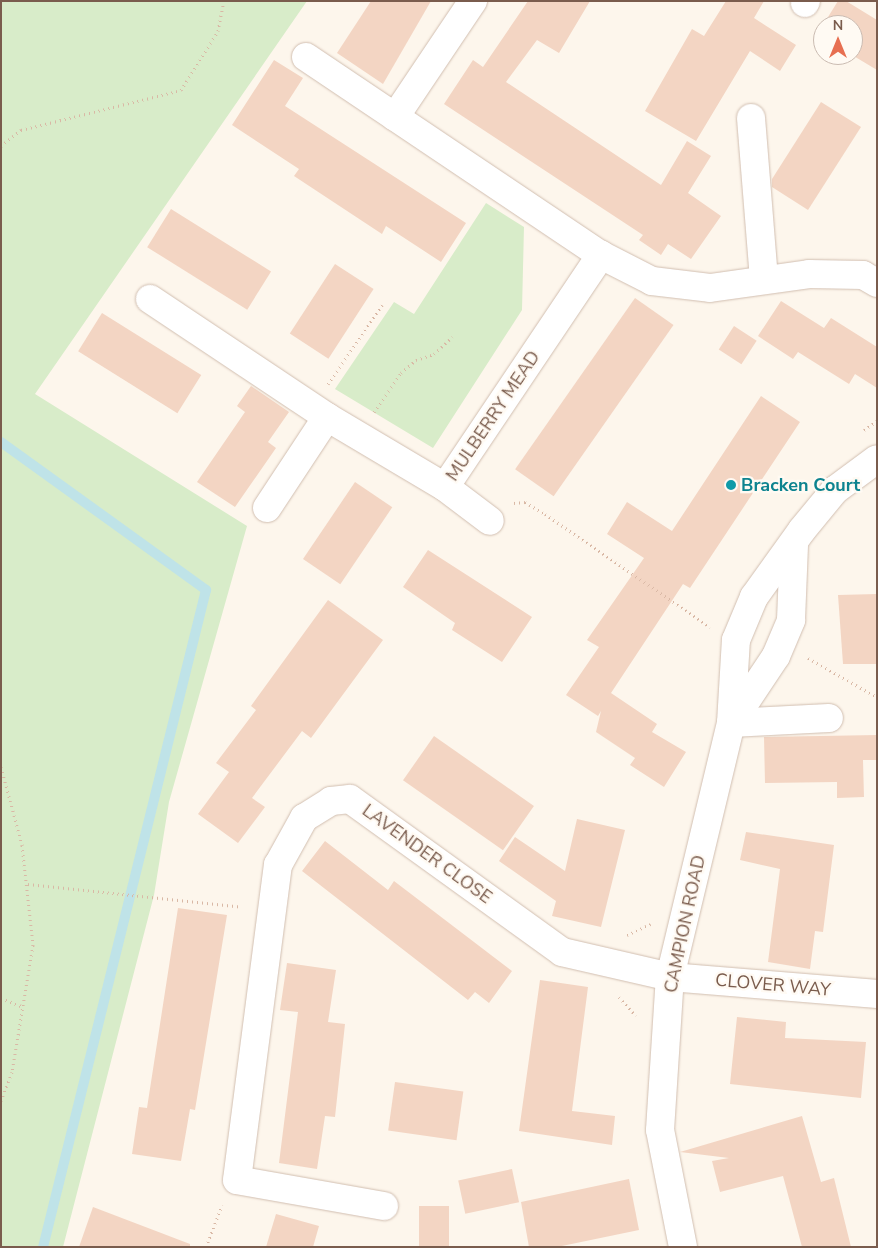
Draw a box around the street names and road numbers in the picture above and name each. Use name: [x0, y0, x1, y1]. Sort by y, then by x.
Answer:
street label: MULBERRY MEAD: [441, 347, 545, 485]
street label: LAVENDER CLOSE: [358, 800, 496, 908]
street label: CAMPION ROAD: [660, 853, 710, 995]
street label: CLOVER WAY: [714, 969, 832, 1001]

